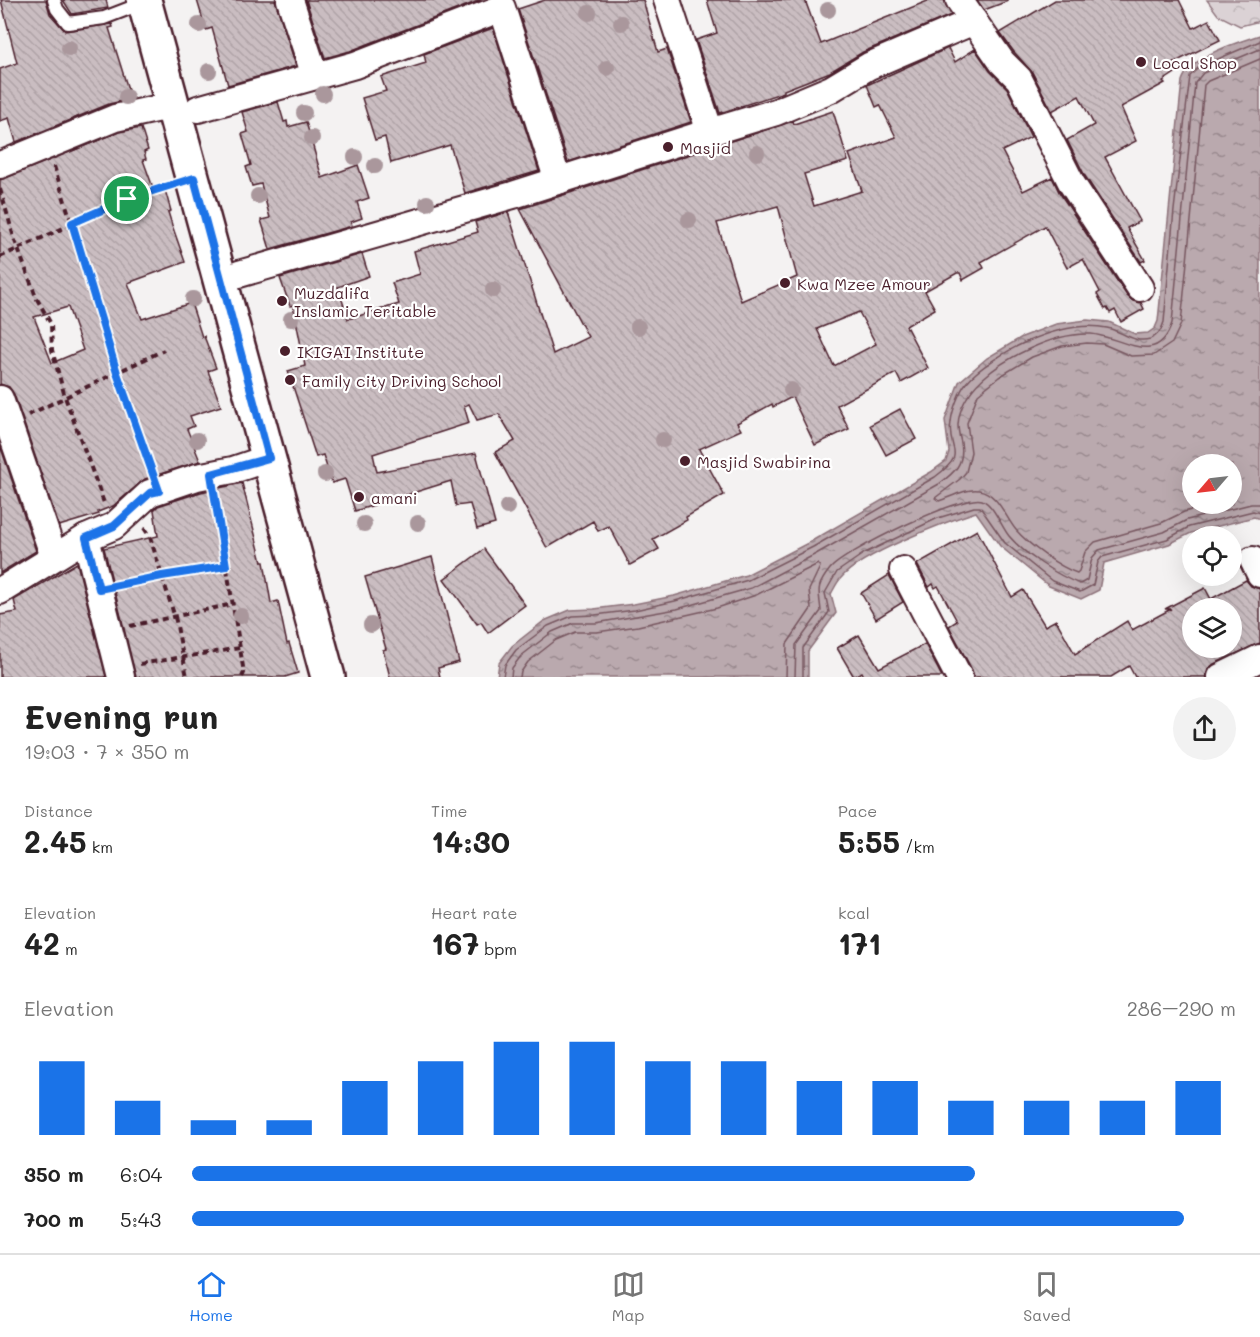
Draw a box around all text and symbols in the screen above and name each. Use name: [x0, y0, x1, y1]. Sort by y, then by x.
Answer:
place label: Local Shop: [1153, 52, 1237, 73]
marker: Local Shop: [1134, 55, 1148, 69]
place label: Masjid: [680, 137, 731, 158]
marker: Masjid: [661, 140, 675, 154]
pin: [101, 173, 152, 224]
icon: arrive: [110, 182, 143, 215]
place label: Kwa Mzee Amour: [797, 273, 931, 294]
marker: Kwa Mzee Amour: [778, 276, 792, 290]
place label: Muzdalifa Inslamic Teritable: [294, 282, 437, 321]
marker: Muzdalifa Inslamic Teritable: [275, 294, 289, 308]
place label: IKIGAI Institute: [297, 341, 424, 362]
marker: IKIGAI Institute: [278, 344, 292, 358]
place label: Family city Driving School: [302, 370, 502, 391]
marker: Family city Driving School: [283, 373, 297, 387]
place label: Masjid Swabirina: [697, 451, 831, 472]
marker: Masjid Swabirina: [678, 454, 692, 468]
north arrow: [1182, 454, 1242, 514]
map controls: [1182, 454, 1242, 658]
place label: amani: [371, 487, 417, 508]
marker: amani: [352, 490, 366, 504]
button: locate: [1182, 526, 1242, 586]
button: layers: [1182, 598, 1242, 658]
text: Evening run: [24, 694, 218, 737]
button: share: [1173, 697, 1236, 760]
text: 19:03 · 7 × 350 m: [24, 738, 189, 764]
text: Distance: [24, 800, 93, 821]
text: Time: [431, 800, 467, 821]
text: Pace: [838, 800, 877, 821]
text: 2.45: [24, 821, 87, 861]
text: 14:30: [431, 821, 510, 861]
text: 5:55: [838, 821, 900, 861]
text: km: [87, 836, 113, 857]
text: /km: [900, 836, 935, 857]
text: Elevation: [24, 902, 96, 923]
text: Heart rate: [431, 902, 517, 923]
text: kcal: [838, 902, 870, 923]
text: 42: [24, 923, 60, 963]
text: 167: [431, 923, 479, 963]
text: 171: [838, 923, 881, 963]
text: m: [60, 938, 78, 959]
text: bpm: [479, 938, 517, 959]
text: Elevation: [24, 995, 114, 1021]
text: 286–290 m: [1127, 995, 1236, 1021]
text: 350 m: [24, 1161, 84, 1187]
text: 6:04: [120, 1161, 162, 1187]
text: 700 m: [24, 1206, 84, 1232]
text: 5:43: [120, 1206, 161, 1232]
tab: Home: [189, 1268, 233, 1325]
tab: Map: [612, 1268, 645, 1325]
tab: Saved: [1023, 1268, 1071, 1325]

